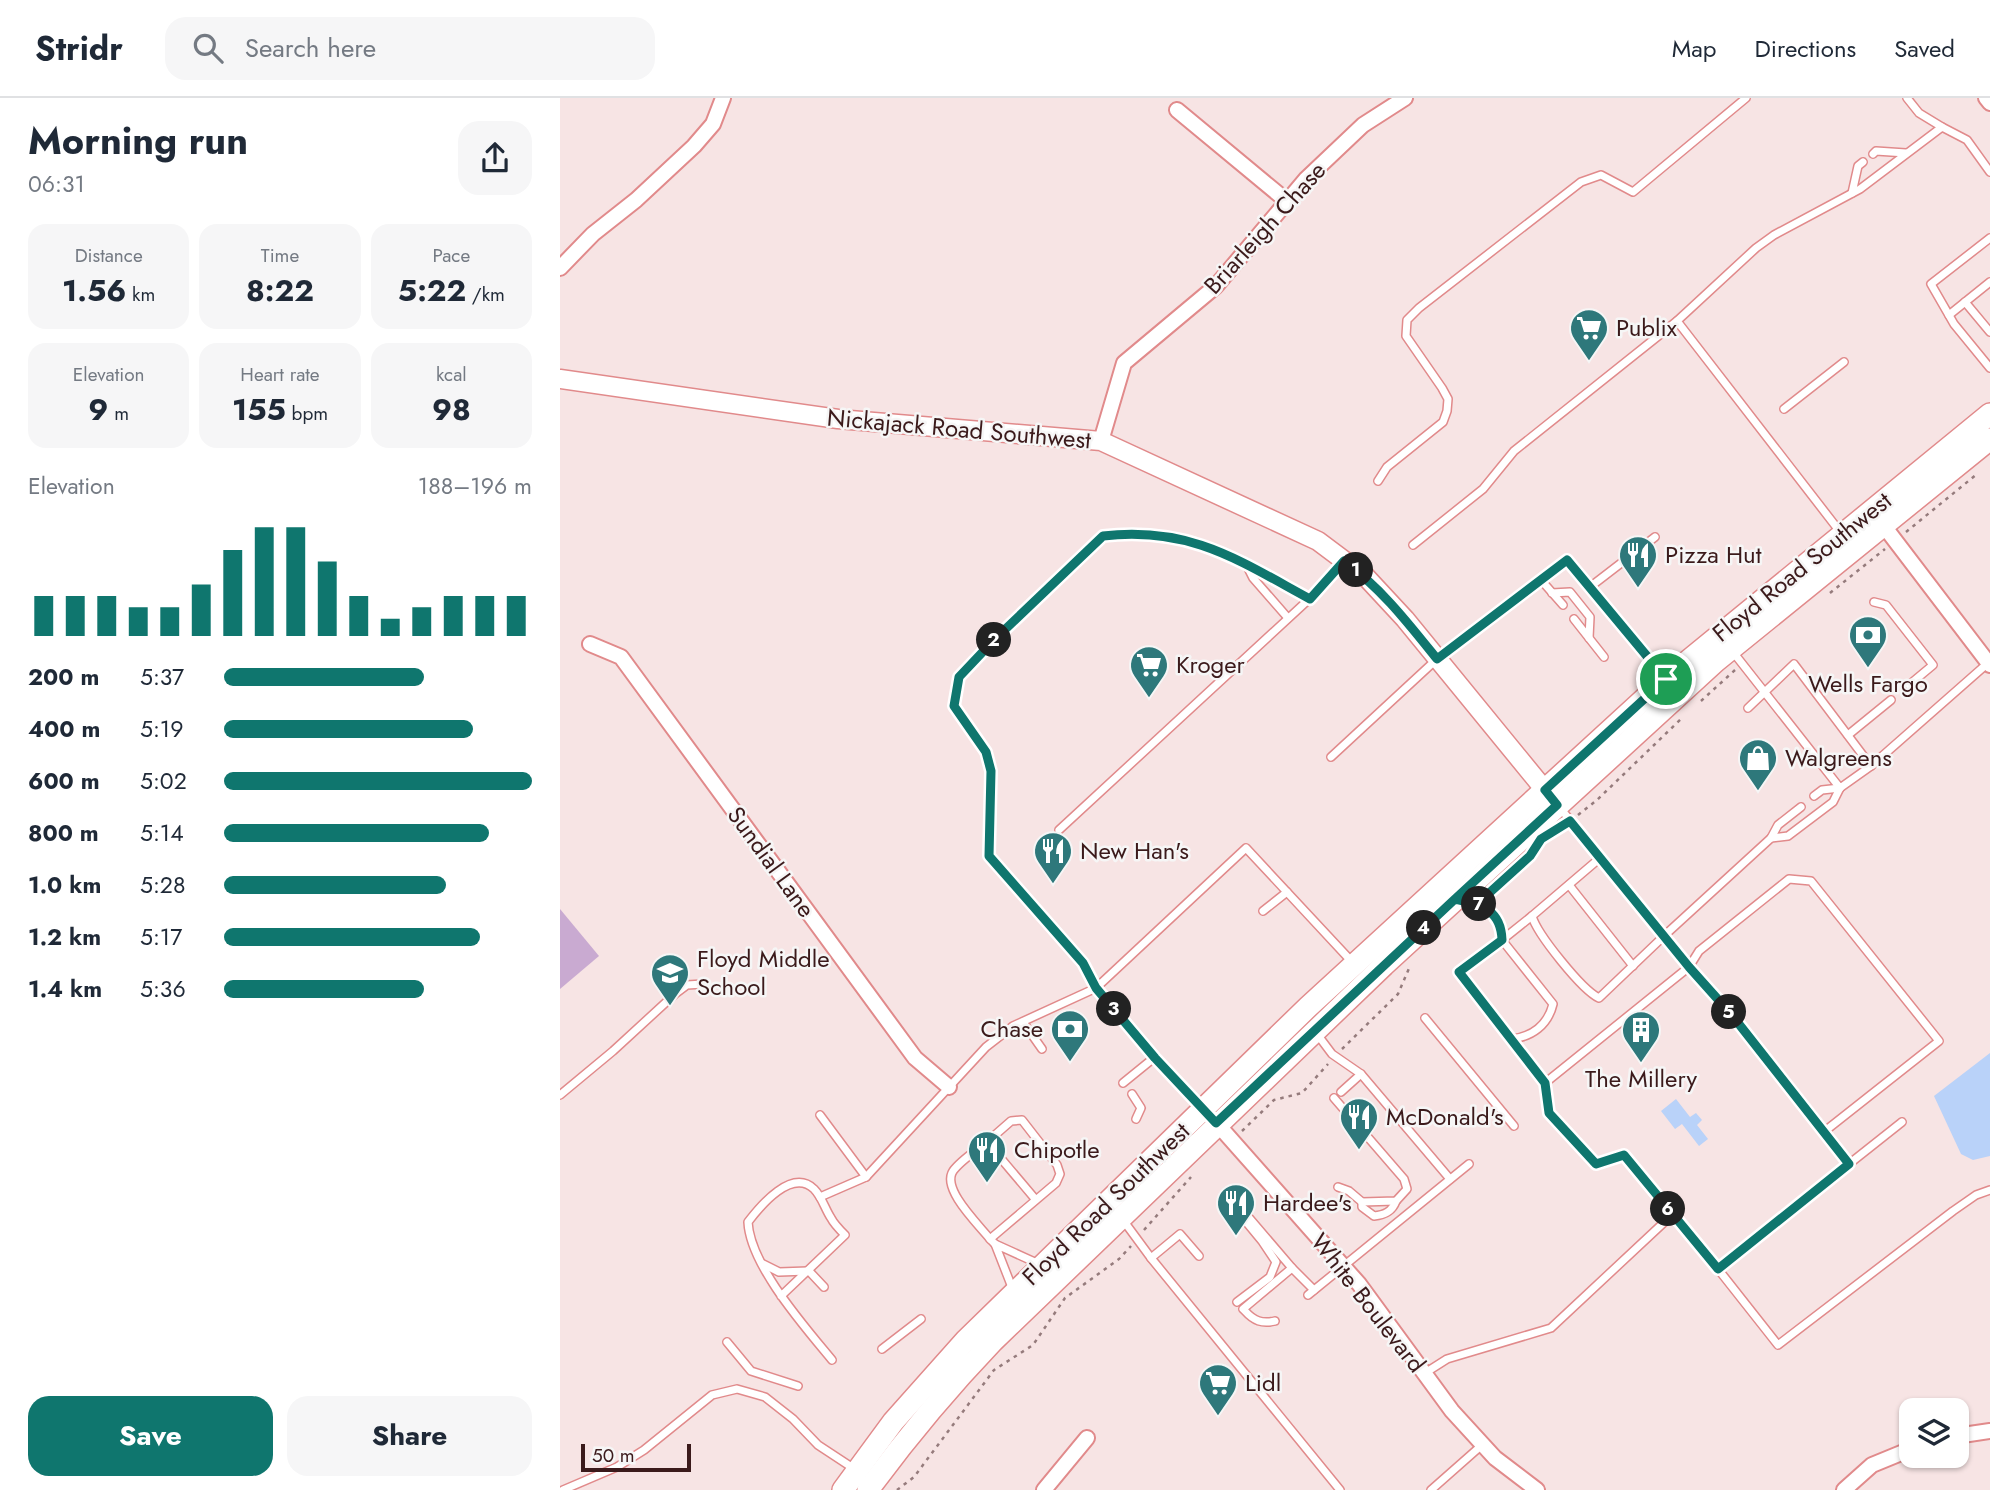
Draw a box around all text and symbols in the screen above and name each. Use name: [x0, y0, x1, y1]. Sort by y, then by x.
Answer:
search box: [165, 17, 655, 80]
text: Stridr: [35, 25, 123, 72]
icon: search: [189, 29, 227, 67]
text: Search here: [245, 29, 376, 67]
text: Map: [1672, 31, 1717, 66]
text: Directions: [1755, 31, 1856, 66]
text: Saved: [1894, 31, 1955, 66]
text: Morning run: [28, 113, 248, 168]
button: share: [458, 121, 532, 195]
street label: Briarleigh Chase: [1195, 154, 1334, 302]
text: 06:31: [28, 167, 85, 201]
text: Distance: [75, 242, 143, 269]
text: Time: [261, 242, 299, 269]
text: Pace: [432, 242, 470, 269]
text: 1.56: [62, 269, 126, 312]
text: 8:22: [246, 269, 314, 312]
text: 5:22: [398, 269, 466, 312]
text: km: [126, 281, 155, 308]
text: /km: [466, 281, 505, 308]
supermarket icon: Publix: [1568, 307, 1610, 362]
place label: Publix: [1616, 310, 1678, 345]
text: Elevation: [73, 361, 145, 388]
text: Heart rate: [240, 361, 320, 388]
text: kcal: [436, 361, 467, 388]
text: 9: [88, 388, 108, 431]
text: 155: [232, 388, 286, 431]
text: 98: [432, 388, 471, 431]
text: m: [108, 400, 129, 427]
text: bpm: [286, 400, 328, 427]
street label: Nickajack Road Southwest: [826, 400, 1093, 458]
text: Elevation: [28, 469, 115, 503]
text: 188–196 m: [418, 469, 532, 503]
street label: Floyd Road Southwest: [1705, 483, 1899, 650]
restaurant icon: Pizza Hut: [1617, 534, 1659, 589]
place label: Pizza Hut: [1665, 537, 1762, 572]
pin: 1: [1338, 552, 1374, 588]
text: 1: [1351, 556, 1360, 583]
bank icon: Wells Fargo: [1847, 614, 1889, 669]
pin: 2: [976, 622, 1012, 658]
text: 2: [987, 626, 1000, 653]
supermarket icon: Kroger: [1128, 644, 1170, 699]
place label: Kroger: [1176, 647, 1246, 682]
pin: [1636, 649, 1696, 709]
text: 200 m: [28, 660, 99, 694]
text: 5:37: [140, 660, 184, 694]
icon: arrive: [1647, 660, 1685, 698]
place label: Wells Fargo: [1808, 666, 1928, 701]
text: 400 m: [28, 712, 100, 746]
text: 5:19: [140, 712, 183, 746]
shop icon: Walgreens: [1737, 737, 1779, 792]
place label: Walgreens: [1785, 740, 1892, 775]
text: 600 m: [28, 764, 100, 798]
text: 5:02: [140, 764, 187, 798]
street label: Sundial Lane: [719, 799, 824, 925]
text: 800 m: [28, 816, 99, 850]
text: 5:14: [140, 816, 184, 850]
restaurant icon: New Han's: [1032, 830, 1074, 885]
place label: New Han's: [1080, 833, 1189, 868]
text: 1.0 km: [28, 868, 101, 902]
text: 5:28: [140, 868, 186, 902]
pin: 7: [1462, 886, 1496, 922]
text: 7: [1473, 890, 1484, 917]
pin: 4: [1406, 910, 1442, 946]
text: 4: [1417, 914, 1430, 941]
text: 1.2 km: [28, 920, 101, 954]
text: 5:17: [140, 920, 182, 954]
place label: Floyd Middle School: [697, 941, 830, 1004]
school or university icon: Floyd Middle School: [649, 952, 691, 1007]
text: 1.4 km: [28, 972, 102, 1006]
text: 5:36: [140, 972, 186, 1006]
pin: 3: [1096, 992, 1132, 1026]
text: 3: [1108, 995, 1119, 1022]
pin: 5: [1712, 995, 1746, 1030]
text: 5: [1722, 998, 1735, 1025]
bank icon: Chase: [1049, 1008, 1091, 1063]
building icon: The Millery: [1620, 1009, 1662, 1064]
place label: Chase: [980, 1011, 1043, 1046]
place label: The Millery: [1585, 1061, 1697, 1096]
restaurant icon: McDonald's: [1338, 1096, 1380, 1151]
place label: McDonald's: [1386, 1099, 1504, 1134]
street label: Floyd Road Southwest: [1014, 1114, 1198, 1293]
restaurant icon: Chipotle: [966, 1129, 1008, 1184]
place label: Chipotle: [1014, 1132, 1100, 1167]
restaurant icon: Hardee's: [1215, 1182, 1257, 1237]
place label: Hardee's: [1263, 1185, 1352, 1220]
pin: 6: [1650, 1192, 1686, 1226]
text: 6: [1661, 1195, 1674, 1222]
street label: White Boulevard: [1303, 1226, 1434, 1380]
supermarket icon: Lidl: [1197, 1362, 1239, 1417]
place label: Lidl: [1245, 1365, 1281, 1400]
button: Save: [28, 1396, 273, 1476]
button: Share: [287, 1396, 532, 1476]
map controls: [1899, 1398, 1969, 1468]
button: layers: [1899, 1398, 1969, 1468]
scale bar: [581, 1441, 691, 1473]
text: 50 m: [592, 1442, 635, 1469]

